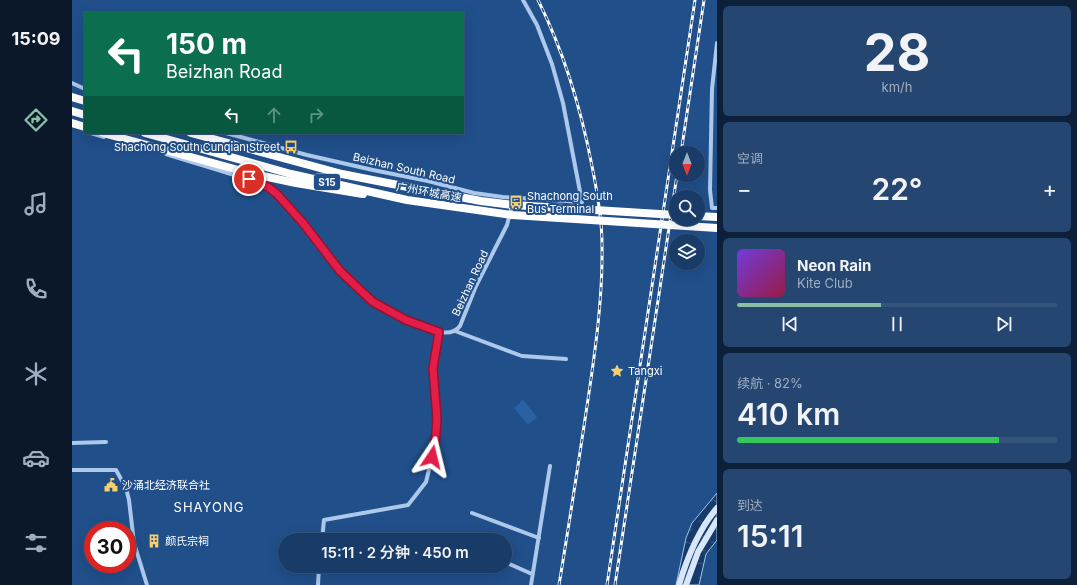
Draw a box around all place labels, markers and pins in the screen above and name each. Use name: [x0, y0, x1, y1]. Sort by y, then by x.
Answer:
bus stop icon: Shachong South Cunqian Street: [283, 139, 299, 155]
place label: Shachong South Cunqian Street: [114, 140, 280, 154]
pin: [232, 162, 266, 196]
place label: Shachong South Bus Terminal: [527, 189, 613, 216]
bus stop icon: Shachong South Bus Terminal: [508, 194, 524, 210]
place icon: Tangxi: [609, 363, 625, 379]
place label: Tangxi: [628, 364, 662, 378]
public building icon: 沙涌北经济联合社: [103, 477, 119, 493]
place label: 沙涌北经济联合社: [122, 478, 210, 492]
building icon: 颜氏宗祠: [146, 533, 162, 549]
place label: 颜氏宗祠: [165, 534, 209, 548]

